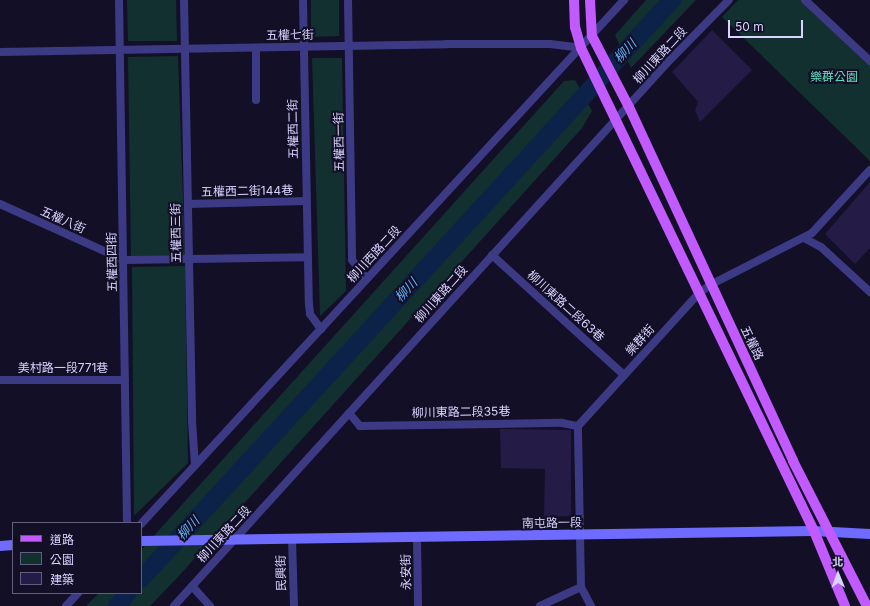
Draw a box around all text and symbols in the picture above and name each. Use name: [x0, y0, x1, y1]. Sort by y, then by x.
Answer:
scale bar: [730, 12, 805, 38]
text: 50 m: [735, 19, 764, 34]
street label: 柳川東路二段: [630, 24, 690, 86]
street label: 五權七街: [266, 27, 314, 43]
water label: 柳川: [610, 36, 640, 66]
park label: 樂群公園: [810, 70, 858, 84]
street label: 五權西二街: [285, 99, 301, 159]
street label: 五權西一街: [331, 112, 347, 172]
street label: 五權西二街144巷: [201, 183, 293, 199]
street label: 五權西三街: [168, 203, 184, 263]
street label: 五權八街: [38, 204, 88, 236]
street label: 柳川西路二段: [344, 223, 404, 285]
street label: 五權西四街: [104, 232, 120, 292]
street label: 柳川東路二段: [412, 262, 470, 326]
street label: 柳川東路二段63巷: [524, 268, 608, 344]
water label: 柳川: [391, 275, 421, 305]
street label: 樂群街: [623, 322, 657, 358]
street label: 五權路: [738, 324, 766, 362]
street label: 美村路一段771巷: [18, 361, 108, 375]
street label: 柳川東路二段35巷: [412, 404, 510, 420]
street label: 柳川東路二段: [194, 503, 254, 565]
water label: 柳川: [173, 513, 203, 543]
street label: 南屯路一段: [522, 515, 582, 531]
legend: [12, 522, 142, 594]
text: 道路: [50, 532, 74, 547]
text: 公園: [50, 552, 74, 567]
street label: 永安街: [398, 554, 414, 590]
north arrow: [818, 554, 858, 594]
street label: 民興街: [273, 555, 289, 591]
text: 北: [832, 555, 843, 569]
text: 建築: [50, 572, 74, 587]

